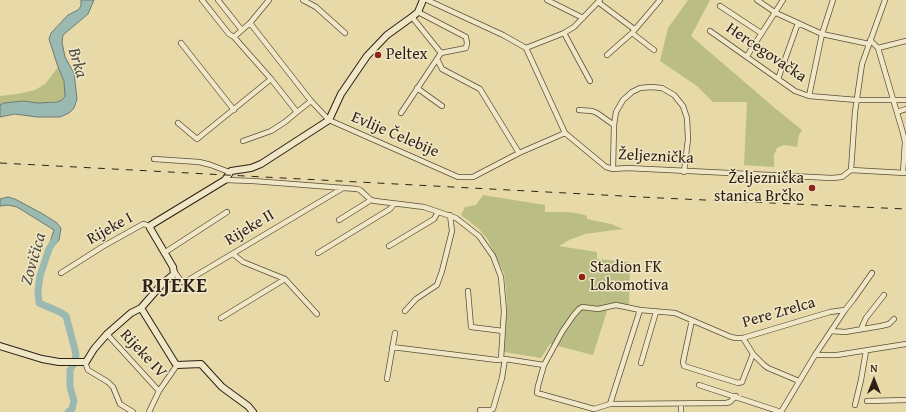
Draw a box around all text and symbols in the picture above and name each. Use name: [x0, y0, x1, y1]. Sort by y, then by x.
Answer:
street label: Hercegovačka: [722, 19, 810, 87]
water label: Brka: [63, 45, 91, 81]
place label: Peltex: [386, 45, 428, 65]
marker: Peltex: [373, 50, 383, 60]
street label: Evlije Čelebije: [348, 108, 442, 162]
street label: Željeznička: [618, 145, 694, 169]
place label: Željeznička stanica Brčko: [714, 169, 804, 207]
marker: Željeznička stanica Brčko: [807, 183, 817, 193]
street label: Rijeke II: [222, 206, 278, 250]
street label: Rijeke I: [84, 209, 136, 249]
water label: Zovičica: [17, 230, 51, 288]
place label: Stadion FK Lokomotiva: [590, 258, 669, 296]
marker: Stadion FK Lokomotiva: [577, 272, 587, 282]
district label: RIJEKE: [142, 275, 208, 299]
street label: Pere Zrelca: [740, 293, 818, 333]
street label: Rijeke IV: [116, 326, 170, 382]
north arrow: [854, 360, 894, 400]
text: N: [870, 360, 878, 376]

